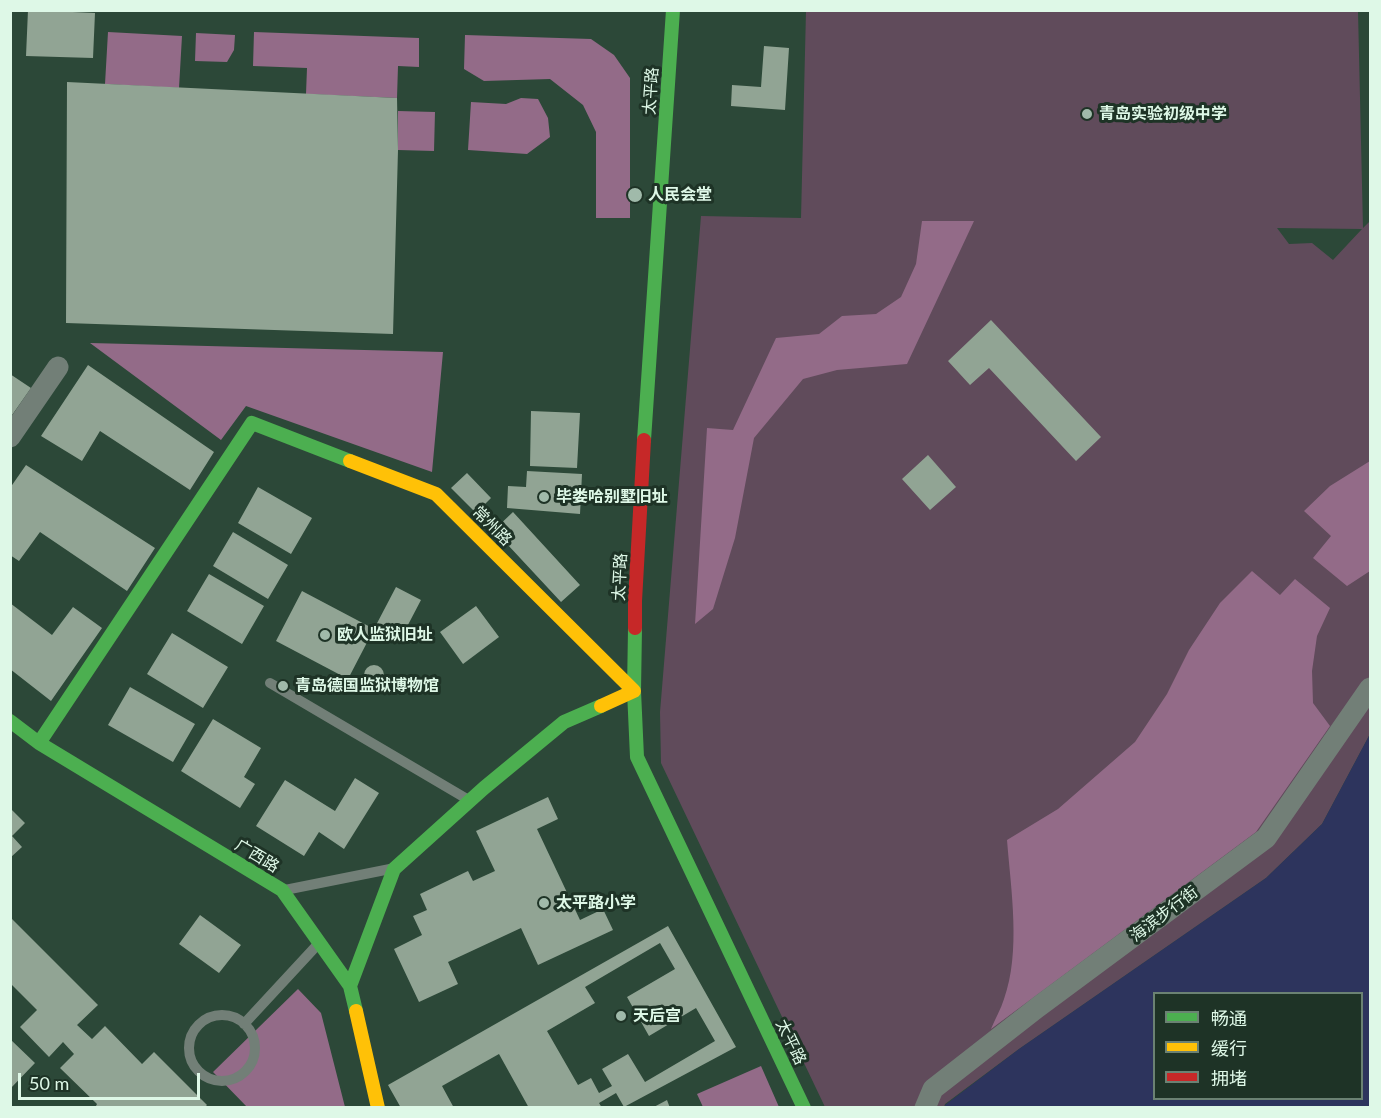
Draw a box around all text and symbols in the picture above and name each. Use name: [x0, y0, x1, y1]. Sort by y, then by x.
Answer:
street label: 太平路: [640, 66, 662, 116]
place label: 青岛实验初级中学: [1099, 104, 1227, 124]
marker: 青岛实验初级中学: [1080, 107, 1094, 121]
place label: 人民会堂: [648, 185, 712, 205]
marker: 人民会堂: [626, 186, 644, 204]
place label: 毕娄哈别墅旧址: [556, 487, 668, 507]
marker: 毕娄哈别墅旧址: [537, 490, 551, 504]
street label: 常州路: [468, 502, 516, 550]
street label: 太平路: [609, 553, 631, 601]
place label: 欧人监狱旧址: [337, 625, 433, 645]
marker: 欧人监狱旧址: [318, 628, 332, 642]
place label: 青岛德国监狱博物馆: [295, 676, 439, 696]
marker: 青岛德国监狱博物馆: [276, 679, 290, 693]
street label: 广西路: [231, 835, 283, 877]
street label: 海滨步行街: [1126, 882, 1202, 946]
place label: 太平路小学: [556, 893, 636, 913]
marker: 太平路小学: [537, 896, 551, 910]
legend: [1153, 992, 1363, 1100]
place label: 天后宫: [633, 1006, 681, 1026]
text: 畅通: [1211, 1007, 1247, 1029]
marker: 天后宫: [614, 1009, 628, 1023]
street label: 太平路: [772, 1016, 810, 1068]
text: 缓行: [1211, 1037, 1247, 1059]
scale bar: [21, 1061, 202, 1099]
text: 拥堵: [1211, 1067, 1247, 1089]
text: 50 m: [29, 1072, 69, 1094]

